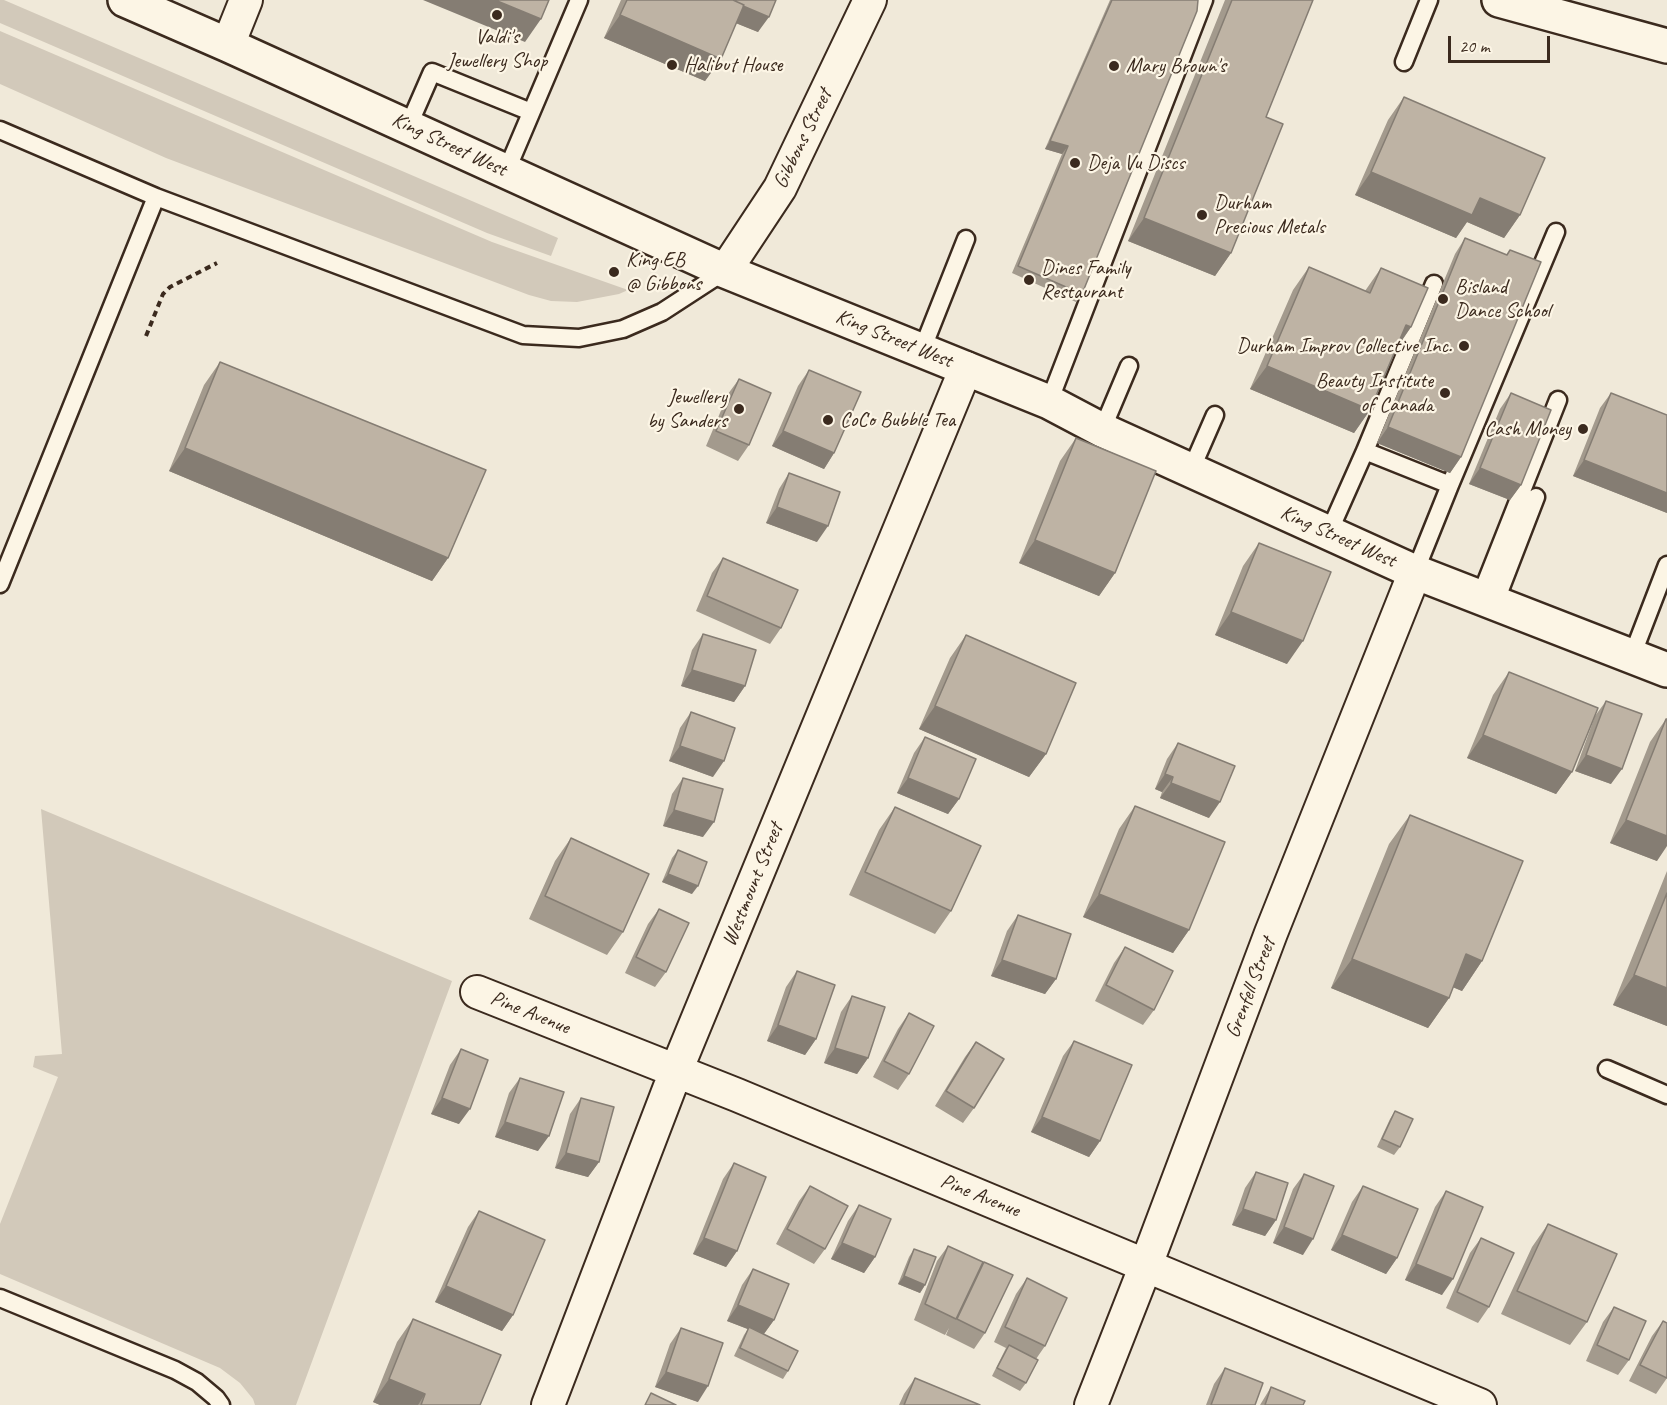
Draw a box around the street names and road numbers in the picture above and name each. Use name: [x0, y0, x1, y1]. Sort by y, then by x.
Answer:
street label: Gibbons Street: [768, 85, 838, 193]
street label: King Street West: [388, 107, 510, 183]
street label: King Street West: [832, 304, 956, 374]
street label: King Street West: [1276, 500, 1400, 574]
street label: Westmount Street: [717, 820, 789, 950]
street label: Grenfell Street: [1220, 935, 1282, 1041]
street label: Pine Avenue: [487, 986, 573, 1040]
street label: Pine Avenue: [937, 1169, 1023, 1223]

